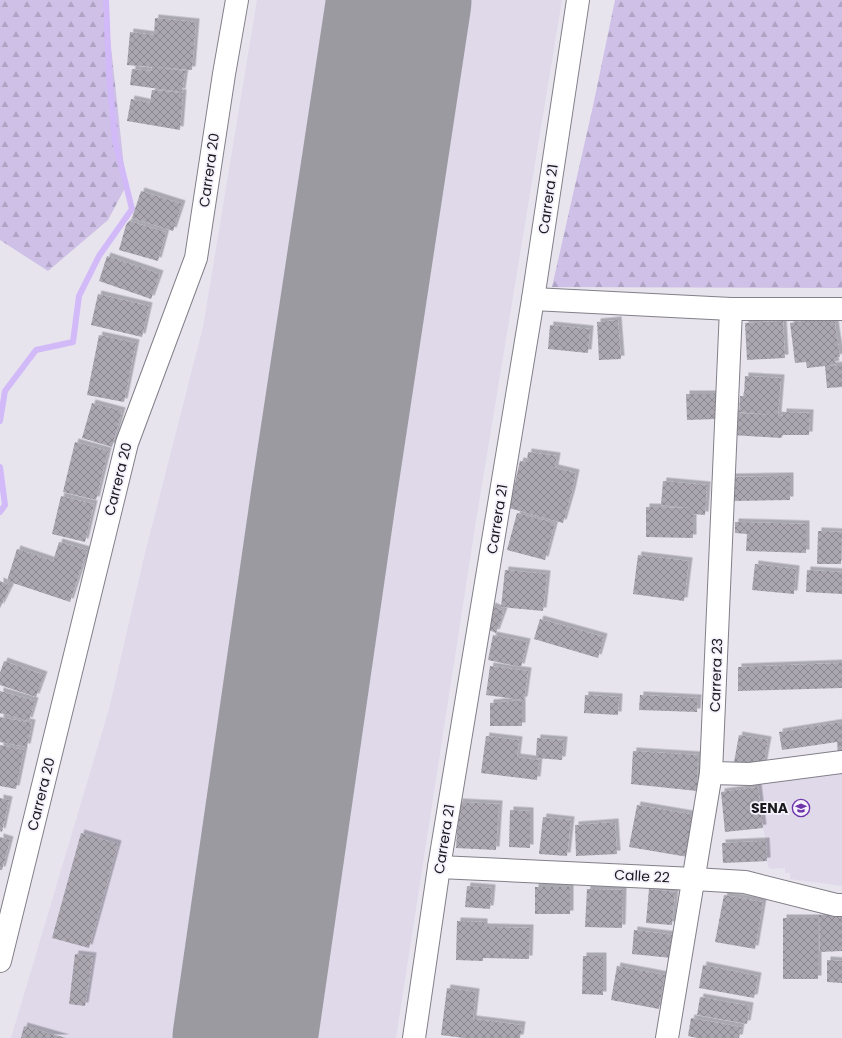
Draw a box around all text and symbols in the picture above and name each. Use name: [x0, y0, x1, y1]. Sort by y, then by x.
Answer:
street label: Carrera 20: [194, 132, 224, 208]
street label: Carrera 21: [533, 163, 563, 235]
street label: Carrera 20: [99, 440, 137, 518]
street label: Carrera 21: [482, 483, 512, 555]
street label: Carrera 23: [705, 638, 727, 712]
street label: Carrera 20: [22, 755, 60, 833]
place label: SENA: [751, 798, 789, 818]
school or university icon: SENA: [791, 798, 811, 818]
street label: Carrera 21: [429, 803, 459, 875]
street label: Calle 22: [614, 865, 670, 887]

